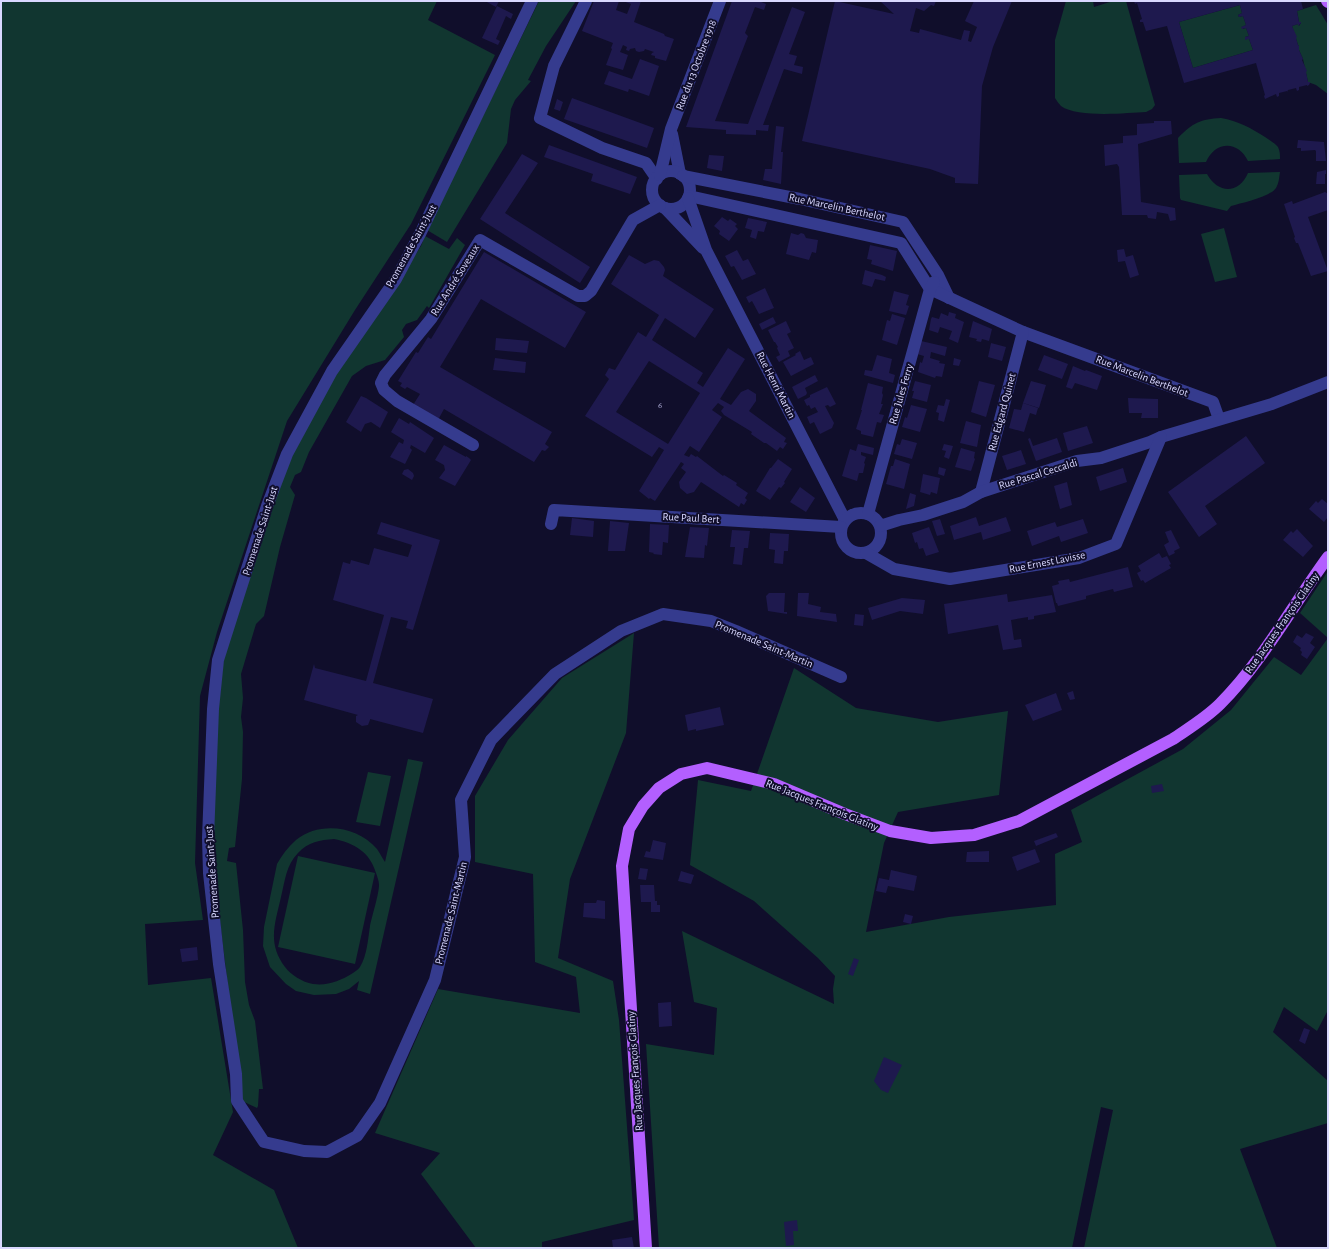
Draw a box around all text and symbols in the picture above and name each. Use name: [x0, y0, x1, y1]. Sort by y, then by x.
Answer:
street label: Rue du 13 Octobre 1918: [674, 18, 718, 112]
street label: Rue Marcelin Berthelot: [788, 191, 887, 223]
street label: Promenade Saint-Just: [384, 202, 439, 289]
street label: Rue André Soveaux: [429, 242, 481, 318]
street label: Rue Henri Martin: [754, 350, 798, 420]
street label: Rue Marcelin Berthelot: [1094, 353, 1190, 399]
street label: Rue Jules Ferry: [887, 362, 915, 425]
street label: Rue Edgard Quinet: [986, 372, 1018, 452]
house number: 6: [658, 401, 662, 410]
street label: Rue Pascal Ceccaldi: [997, 457, 1079, 491]
street label: Promenade Saint-Just: [240, 485, 280, 577]
street label: Rue Paul Bert: [662, 511, 720, 525]
street label: Rue Ernest Lavisse: [1008, 549, 1086, 575]
street label: Rue Jacques François Glatiny: [1243, 570, 1321, 675]
street label: Promenade Saint-Martin: [713, 618, 815, 670]
street label: Rue Jacques François Glatiny: [764, 777, 880, 833]
street label: Promenade Saint-Just: [203, 825, 221, 919]
street label: Promenade Saint-Martin: [433, 861, 469, 965]
street label: Rue Jacques François Glatiny: [625, 1010, 645, 1131]

